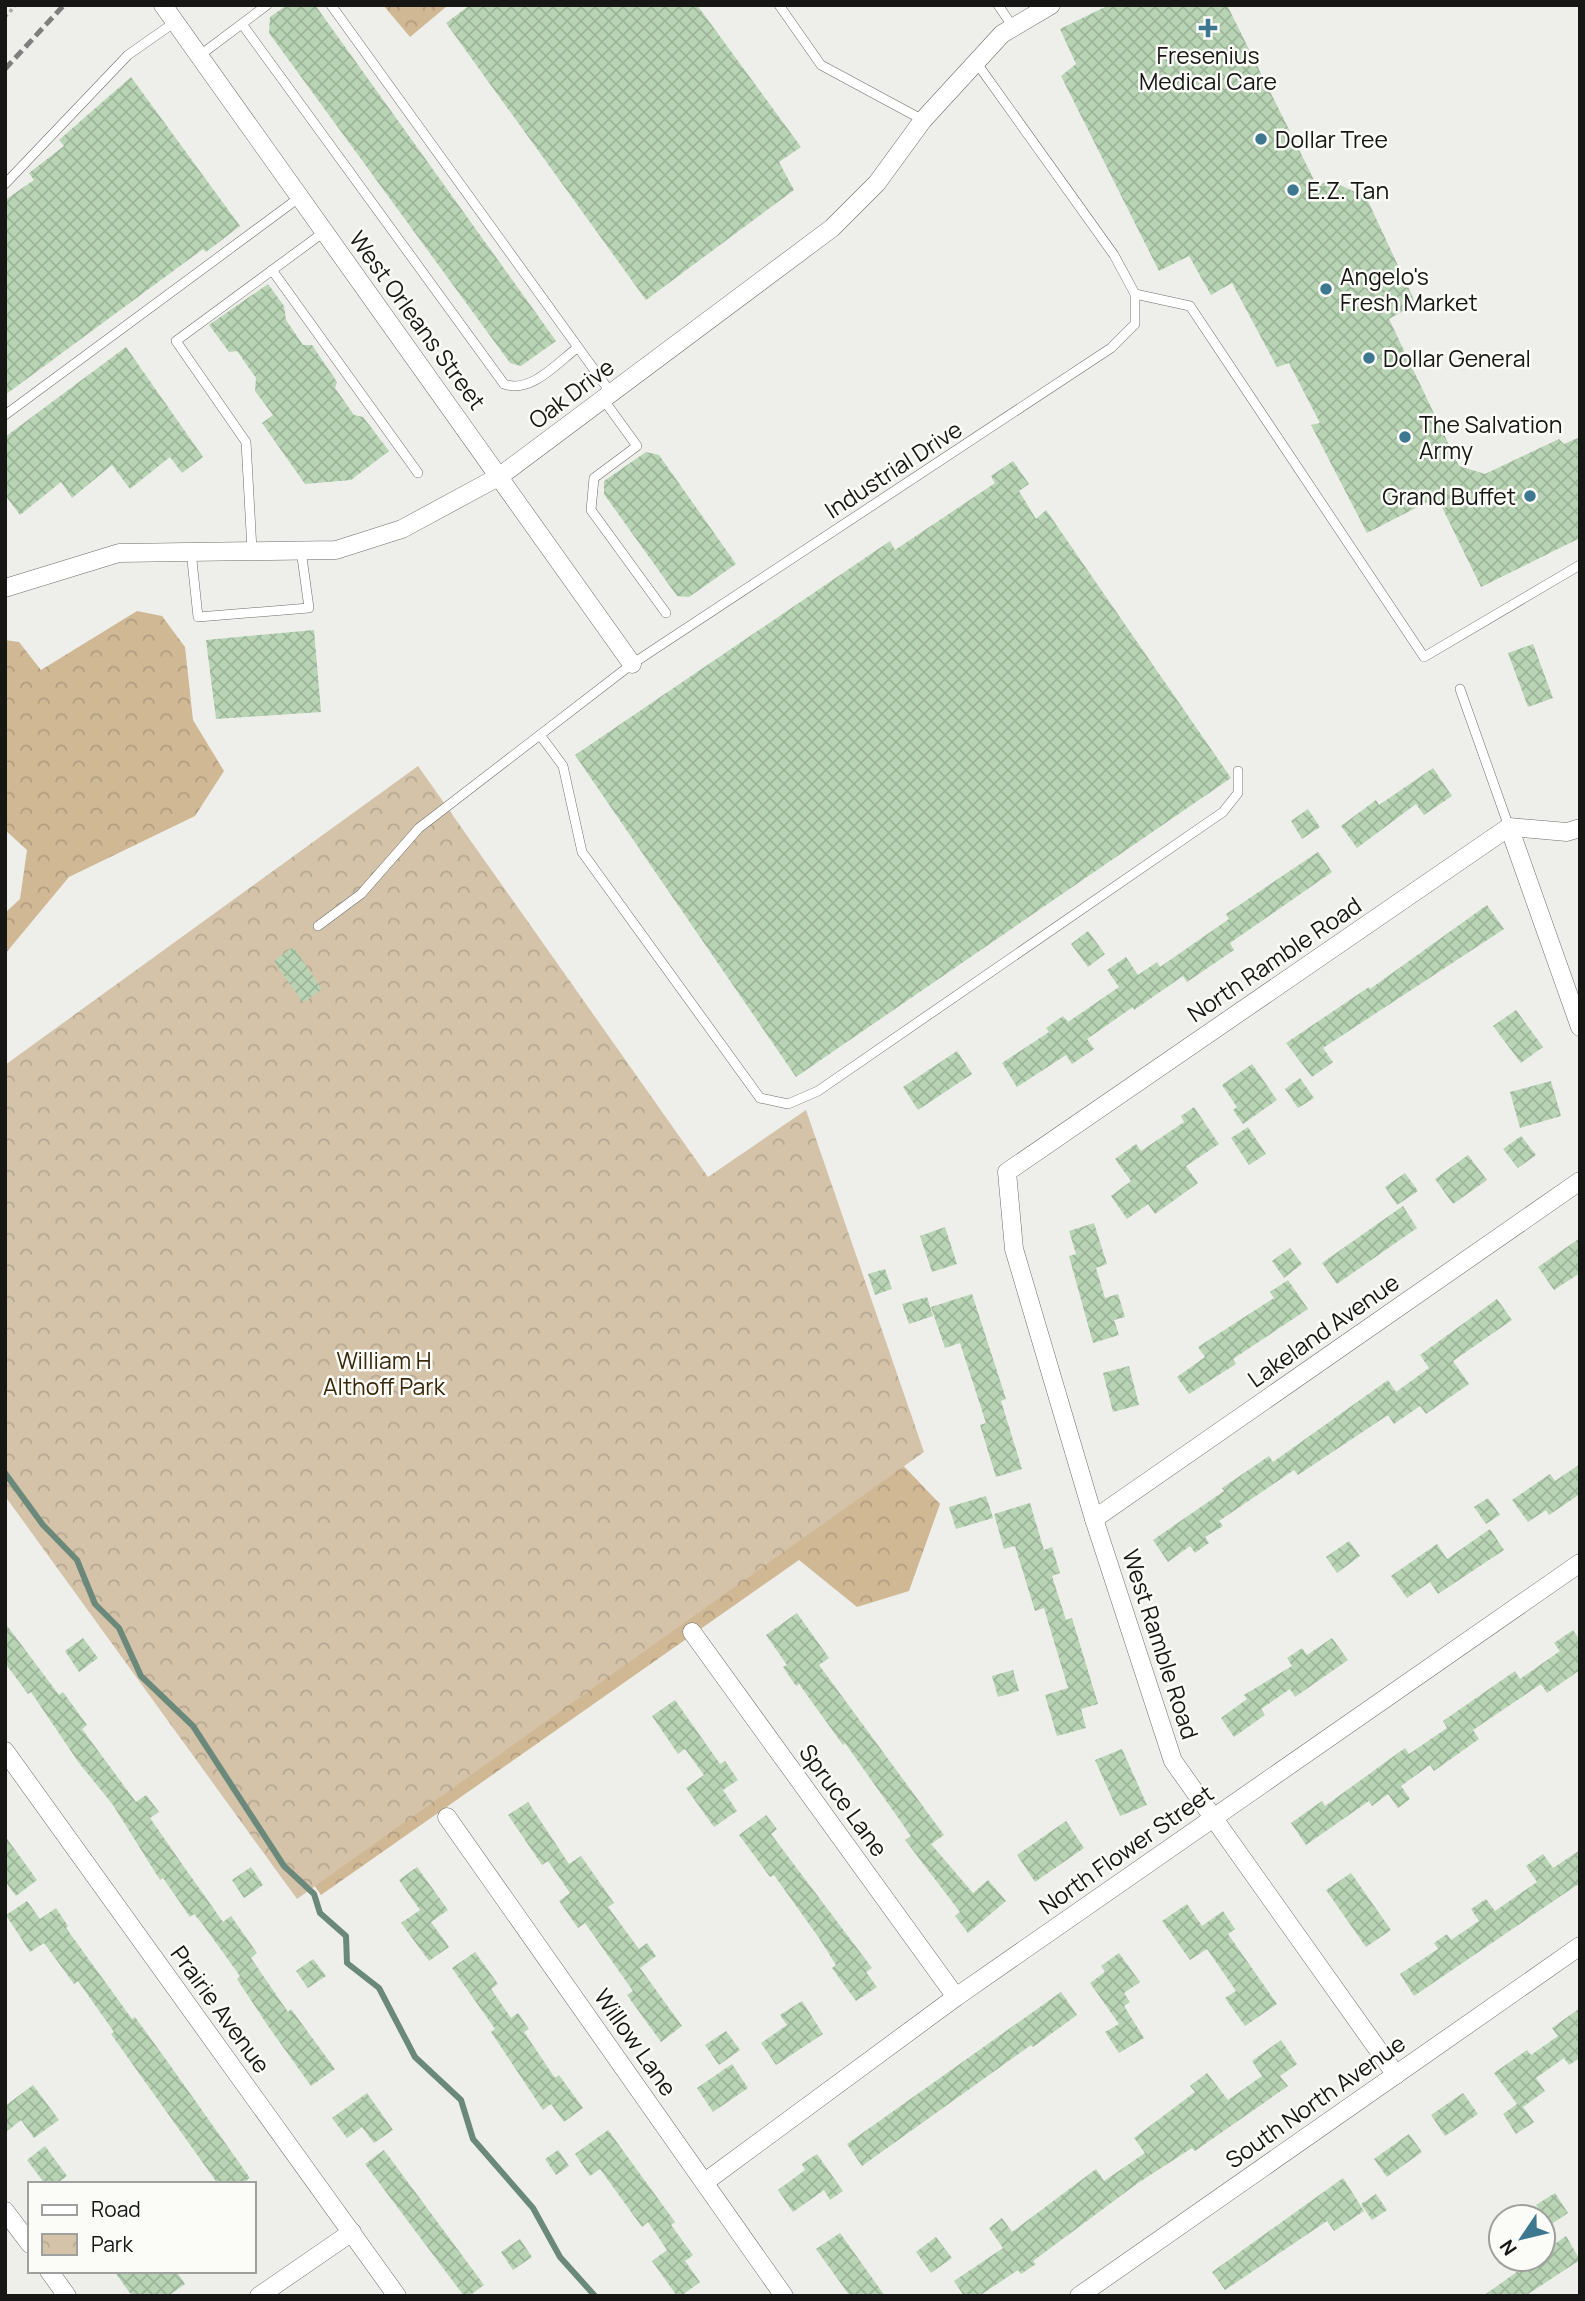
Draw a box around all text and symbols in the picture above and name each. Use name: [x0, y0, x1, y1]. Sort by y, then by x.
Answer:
marker: Fresenius Medical Care: [1198, 18, 1218, 38]
place label: Fresenius Medical Care: [1139, 39, 1277, 97]
place label: Dollar Tree: [1275, 123, 1388, 155]
marker: Dollar Tree: [1253, 131, 1269, 147]
place label: E.Z. Tan: [1307, 174, 1389, 206]
marker: E.Z. Tan: [1285, 182, 1301, 198]
street label: West Orleans Street: [342, 224, 494, 416]
place label: Angelo's Fresh Market: [1340, 260, 1478, 318]
marker: Angelo's Fresh Market: [1318, 281, 1334, 297]
place label: Dollar General: [1383, 342, 1531, 374]
street label: Oak Drive: [522, 350, 620, 436]
marker: Dollar General: [1361, 350, 1377, 366]
place label: The Salvation Army: [1419, 408, 1562, 466]
street label: Industrial Drive: [818, 413, 968, 525]
marker: The Salvation Army: [1397, 429, 1413, 445]
place label: Grand Buffet: [1382, 480, 1516, 512]
marker: Grand Buffet: [1522, 488, 1538, 504]
street label: North Ramble Road: [1181, 889, 1367, 1029]
street label: Lakeland Avenue: [1241, 1266, 1405, 1394]
park label: William H Althoff Park: [323, 1344, 446, 1402]
street label: West Ramble Road: [1115, 1545, 1207, 1743]
street label: Spruce Lane: [792, 1737, 896, 1863]
street label: North Flower Street: [1032, 1777, 1220, 1921]
street label: Prairie Avenue: [164, 1939, 278, 2079]
street label: Willow Lane: [587, 1982, 685, 2102]
street label: South North Avenue: [1219, 2027, 1411, 2175]
legend: [28, 2182, 256, 2273]
text: Road: [91, 2195, 141, 2223]
north arrow: [1487, 2203, 1557, 2273]
text: Park: [91, 2230, 133, 2258]
text: N: [1494, 2235, 1523, 2261]

